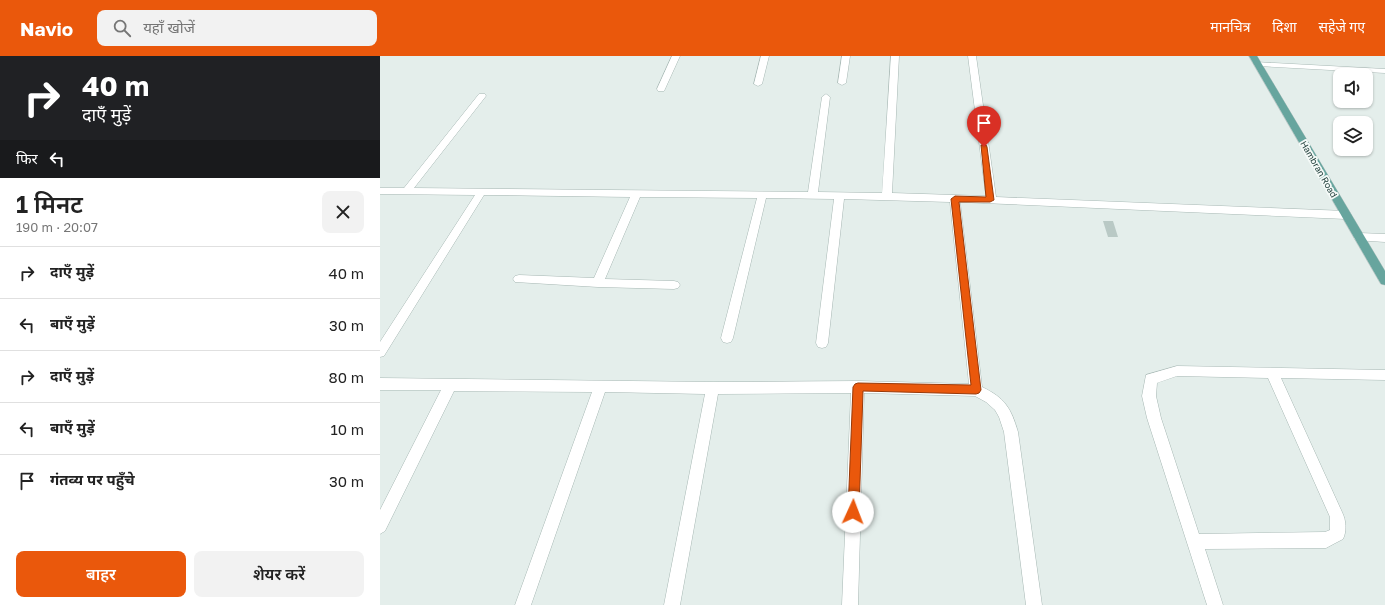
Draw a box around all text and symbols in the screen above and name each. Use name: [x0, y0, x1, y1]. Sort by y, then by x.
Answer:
search box: [97, 10, 377, 46]
text: Navio: [20, 17, 73, 40]
icon: search: [111, 17, 133, 39]
text: यहाँ खोजें: [143, 18, 195, 36]
text: मानचित्र: [1210, 18, 1250, 35]
text: दिशा: [1272, 18, 1297, 35]
text: सहेजे गए: [1319, 18, 1365, 35]
map controls: [1333, 68, 1373, 156]
button: sound: [1333, 68, 1373, 108]
text: 40 m: [82, 69, 149, 102]
icon: right: [16, 72, 68, 124]
text: दाएँ मुड़ें: [82, 103, 131, 125]
pin: [967, 106, 1001, 147]
icon: arrive: [973, 112, 995, 134]
button: layers: [1333, 116, 1373, 156]
street label: Hambran Road: [1298, 139, 1340, 199]
icon: left: [46, 148, 68, 170]
text: फिर: [16, 149, 38, 167]
text: 1 मिनट: [16, 189, 83, 218]
button: close: [322, 191, 364, 233]
text: 190 m · 20:07: [16, 219, 98, 235]
icon: right: [16, 262, 38, 284]
text: दाएँ मुड़ें: [50, 262, 94, 280]
text: 40 m: [329, 264, 364, 282]
icon: left: [16, 314, 38, 336]
text: बाएँ मुड़ें: [50, 314, 95, 332]
text: 30 m: [329, 316, 364, 334]
icon: right: [16, 366, 38, 388]
text: दाएँ मुड़ें: [50, 366, 94, 384]
text: 80 m: [329, 368, 364, 386]
icon: left: [16, 418, 38, 440]
text: बाएँ मुड़ें: [50, 418, 95, 436]
text: 10 m: [330, 420, 364, 438]
icon: arrive: [16, 470, 38, 492]
text: गंतव्य पर पहुँचे: [50, 470, 135, 488]
text: 30 m: [329, 472, 364, 490]
position arrow: [832, 491, 874, 533]
button: बाहर: [16, 551, 186, 597]
button: शेयर करें: [194, 551, 364, 597]

